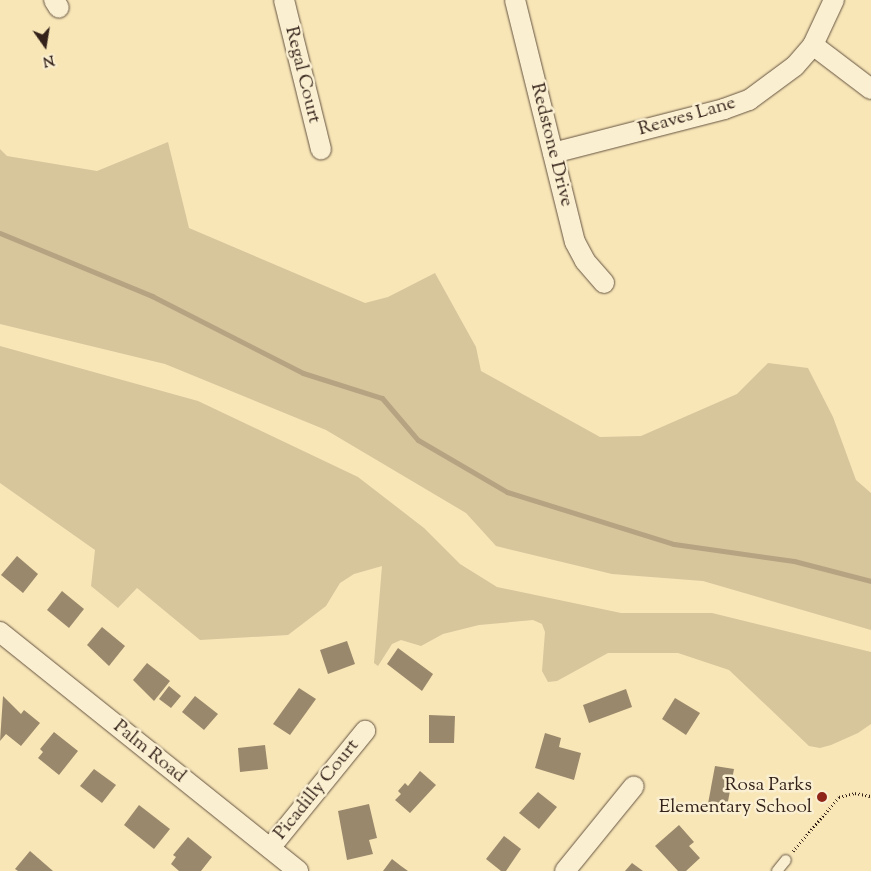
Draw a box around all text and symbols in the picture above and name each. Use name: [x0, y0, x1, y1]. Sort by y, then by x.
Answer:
north arrow: [20, 20, 70, 70]
street label: Regal Court: [279, 24, 325, 126]
text: N: [41, 49, 56, 71]
street label: Redstone Drive: [525, 81, 577, 209]
street label: Reaves Lane: [636, 92, 738, 142]
street label: Palm Road: [108, 716, 190, 788]
street label: Picadilly Court: [270, 735, 364, 845]
place label: Rosa Parks Elementary School: [659, 775, 812, 819]
marker: Rosa Parks Elementary School: [816, 791, 828, 803]

